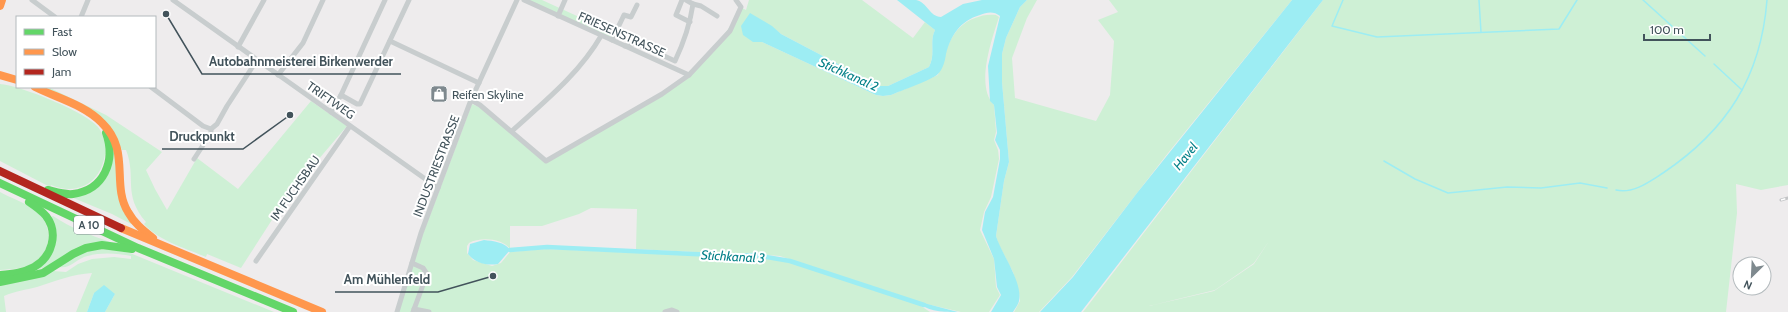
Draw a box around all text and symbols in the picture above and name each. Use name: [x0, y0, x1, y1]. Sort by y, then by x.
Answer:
street label: FRIESENSTRASSE: [576, 8, 668, 60]
legend: [16, 16, 156, 88]
scale bar: [1644, 16, 1710, 42]
text: 100 m: [1650, 22, 1684, 37]
text: Fast: [52, 24, 72, 39]
text: Slow: [52, 44, 77, 59]
callout: Autobahnmeisterei Birkenwerder: [202, 49, 401, 74]
text: Autobahnmeisterei Birkenwerder: [209, 53, 394, 69]
water label: Stichkanal 2: [817, 54, 881, 94]
text: Jam: [51, 64, 71, 79]
street label: TRIFTWEG: [304, 78, 358, 122]
shop icon: Reifen Skyline: [429, 84, 449, 104]
place label: Reifen Skyline: [452, 87, 524, 102]
street label: INDUSTRIESTRASSE: [410, 113, 462, 219]
callout: Druckpunkt: [162, 124, 243, 149]
text: Druckpunkt: [169, 128, 235, 144]
water label: Havel: [1169, 139, 1201, 173]
street label: IM FUCHSBAU: [267, 152, 323, 224]
road number: A 10: [74, 216, 104, 234]
water label: Stichkanal 3: [701, 246, 765, 266]
north arrow: [1732, 256, 1772, 296]
callout: Am Mühlenfeld: [335, 267, 438, 292]
text: Am Mühlenfeld: [344, 271, 430, 287]
text: N: [1742, 277, 1754, 293]

